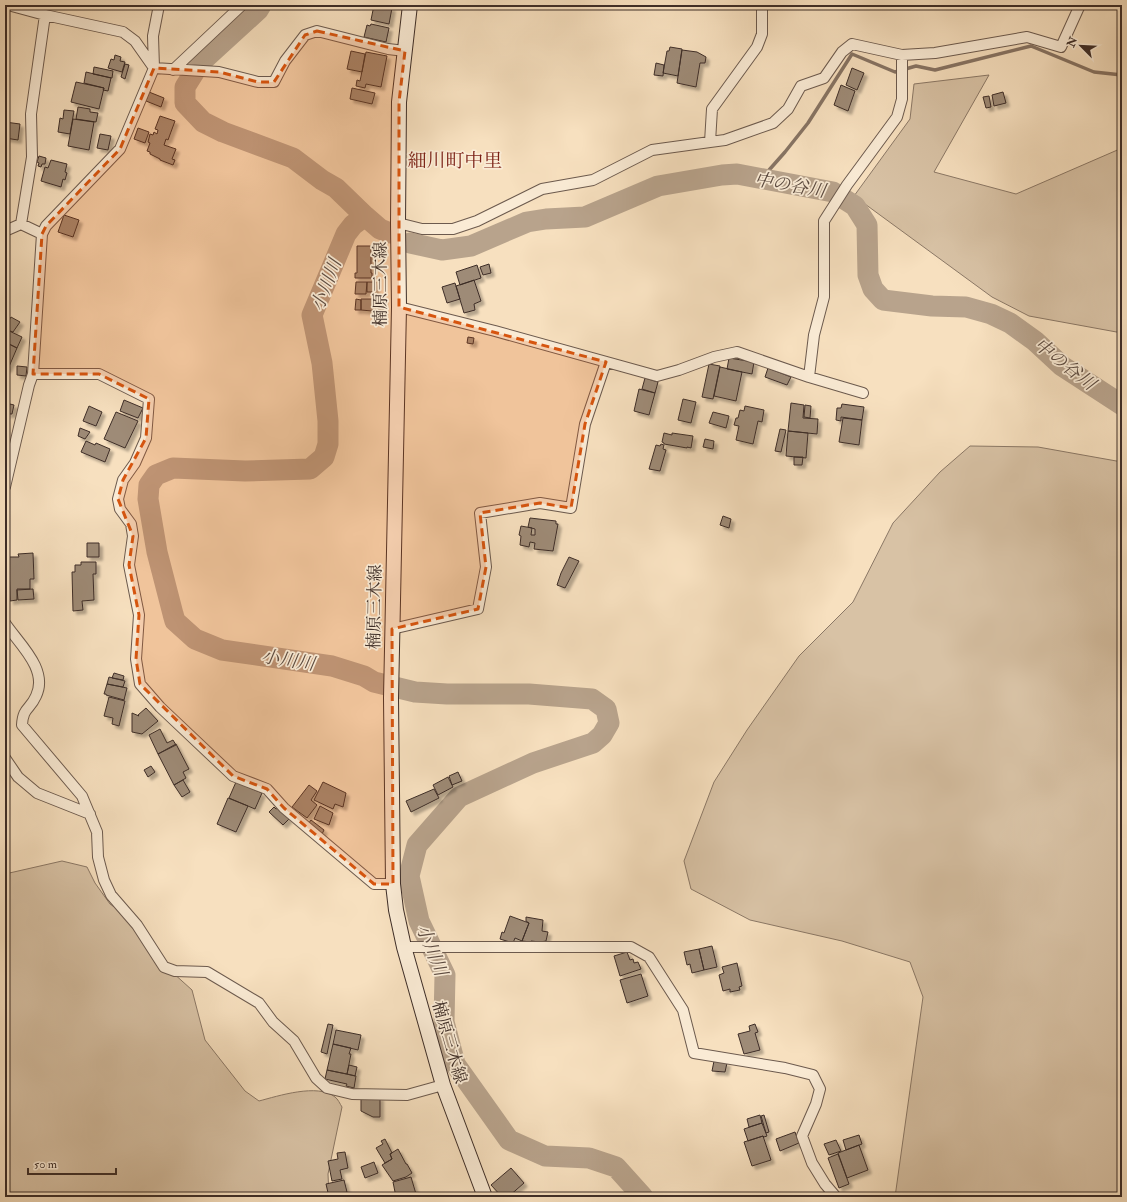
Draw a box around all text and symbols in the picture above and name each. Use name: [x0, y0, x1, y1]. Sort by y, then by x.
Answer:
north arrow: [1061, 26, 1101, 66]
text: N: [1064, 34, 1081, 50]
district label: 細川町中里: [407, 149, 503, 173]
water label: 中の谷川: [752, 168, 829, 203]
street label: 楠原三木線: [370, 242, 391, 327]
water label: 小川川: [306, 254, 348, 315]
water label: 中の谷川: [1029, 333, 1102, 397]
street label: 楠原三木線: [363, 564, 386, 650]
water label: 小川川: [259, 645, 318, 676]
water label: 小川川: [411, 921, 453, 981]
street label: 楠原三木線: [428, 998, 471, 1086]
scale bar: [28, 1150, 116, 1176]
text: 50 m: [34, 1157, 58, 1172]

